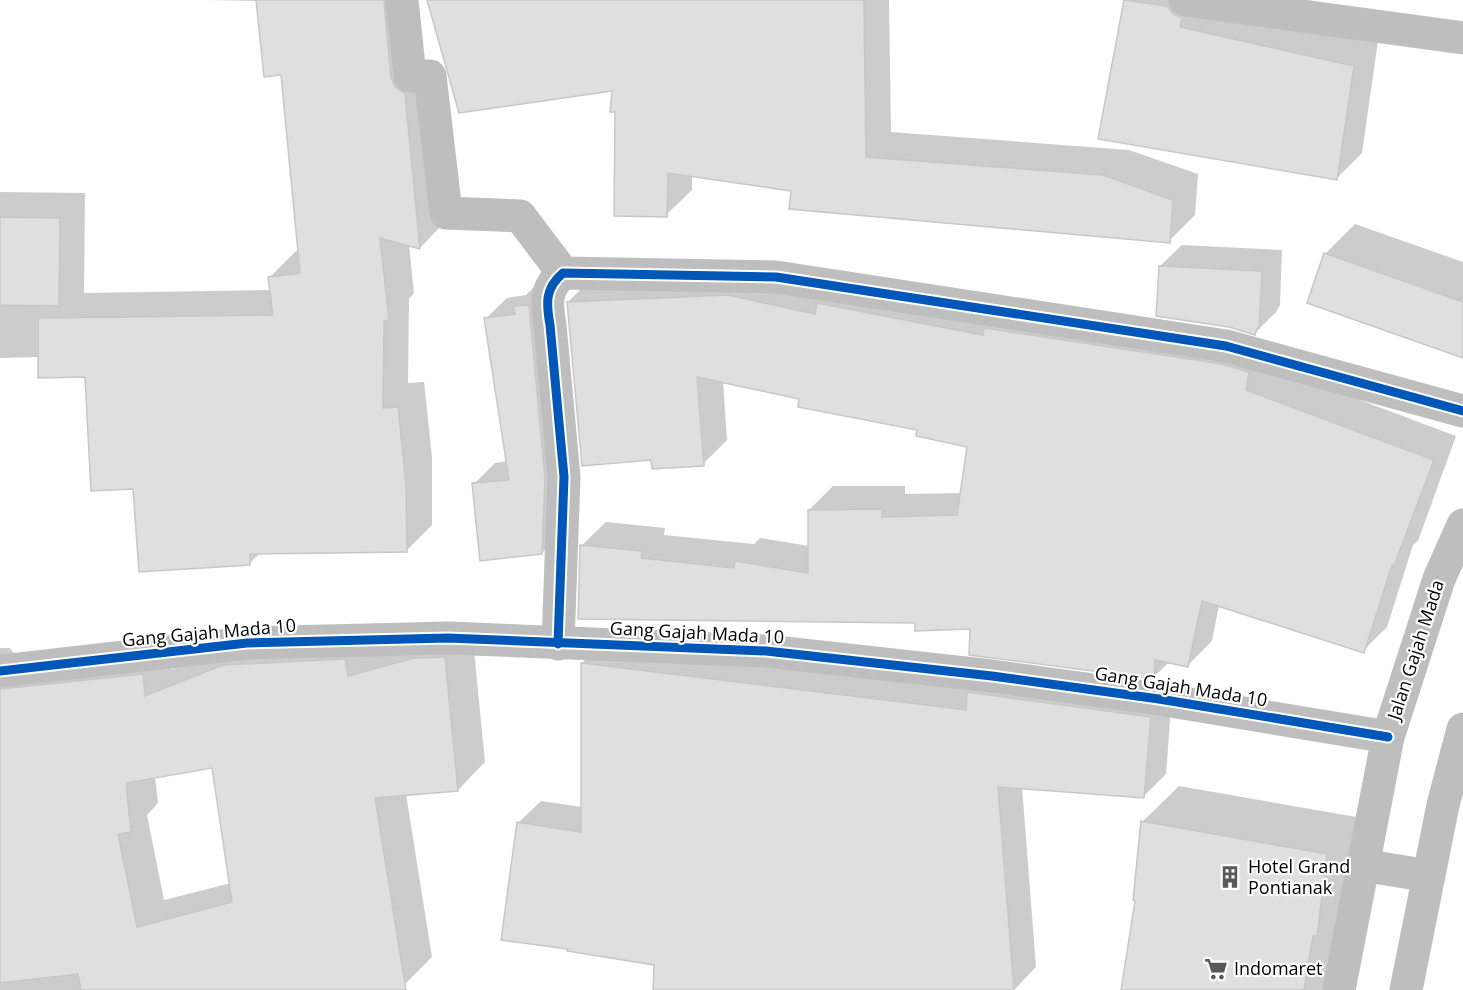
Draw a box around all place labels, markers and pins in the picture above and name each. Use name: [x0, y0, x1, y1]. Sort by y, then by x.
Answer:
place label: Hotel Grand Pontianak: [1248, 854, 1350, 899]
building icon: Hotel Grand Pontianak: [1217, 864, 1243, 890]
supermarket icon: Indomaret: [1203, 956, 1229, 982]
place label: Indomaret: [1234, 956, 1322, 980]

